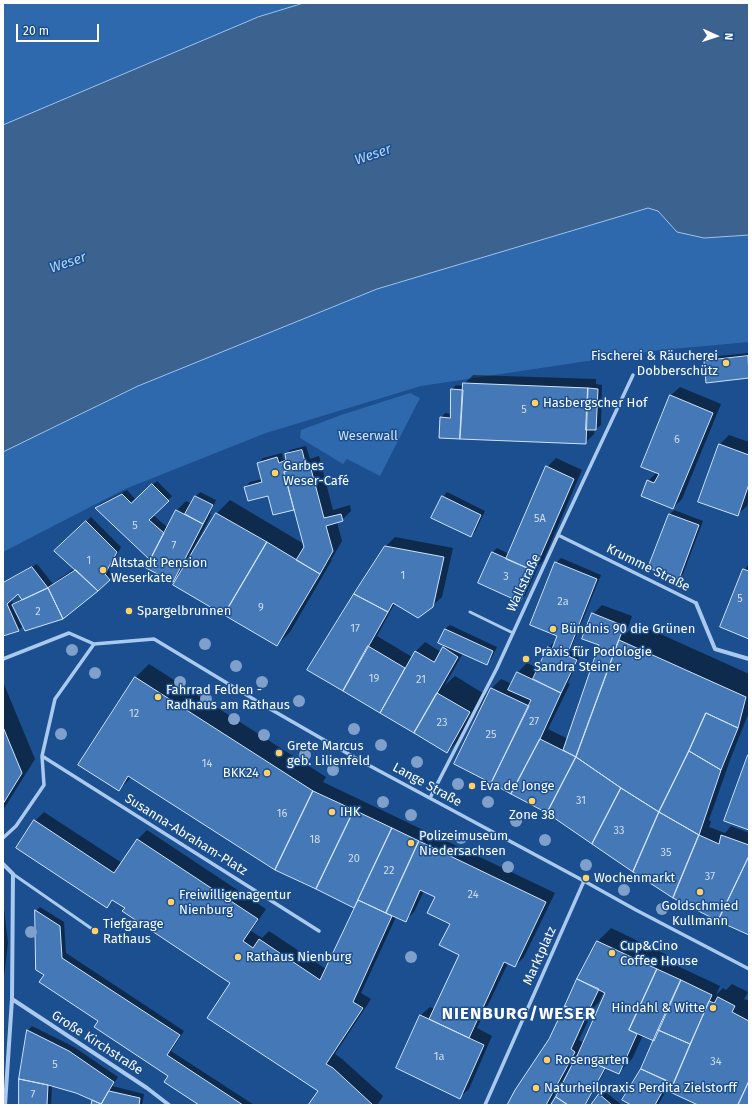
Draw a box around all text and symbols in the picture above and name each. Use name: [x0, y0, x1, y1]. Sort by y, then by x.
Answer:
scale bar: [18, 16, 101, 42]
north arrow: [696, 16, 736, 56]
text: 20 m: [23, 24, 49, 38]
text: N: [722, 33, 735, 41]
water label: Weser: [352, 141, 394, 169]
water label: Weser: [47, 249, 89, 277]
place label: Fischerei & Räucherei Dobberschütz: [591, 348, 718, 379]
marker: Fischerei & Räucherei Dobberschütz: [721, 358, 731, 368]
place label: Hasbergscher Hof: [543, 395, 647, 411]
marker: Hasbergscher Hof: [530, 398, 540, 408]
house number: 5: [521, 403, 527, 417]
park label: Weserwall: [338, 428, 398, 444]
house number: 6: [674, 433, 680, 447]
place label: Garbes Weser-Café: [283, 458, 349, 489]
marker: Garbes Weser-Café: [270, 468, 280, 478]
house number: 5A: [534, 512, 546, 526]
house number: 5: [132, 519, 138, 533]
house number: 7: [172, 539, 176, 553]
street label: Krumme Straße: [604, 541, 692, 595]
street label: Wallstraße: [504, 552, 544, 614]
house number: 1: [87, 554, 91, 568]
place label: Altstadt Pension Weserkate: [111, 555, 207, 586]
marker: Altstadt Pension Weserkate: [98, 565, 108, 575]
house number: 1: [401, 569, 405, 583]
house number: 3: [503, 570, 509, 584]
house number: 5: [737, 592, 743, 606]
house number: 2a: [557, 595, 569, 609]
house number: 9: [258, 601, 264, 615]
place label: Spargelbrunnen: [137, 603, 231, 619]
house number: 2: [35, 605, 41, 619]
marker: Spargelbrunnen: [124, 606, 134, 616]
place label: Bündnis 90 die Grünen: [561, 621, 695, 637]
house number: 17: [350, 622, 360, 636]
marker: Bündnis 90 die Grünen: [548, 624, 558, 634]
place label: Praxis für Podologie Sandra Steiner: [534, 644, 652, 675]
marker: Praxis für Podologie Sandra Steiner: [521, 654, 531, 664]
house number: 19: [369, 672, 379, 686]
house number: 21: [416, 673, 426, 687]
place label: Fahrrad Felden - Radhaus am Rathaus: [166, 682, 290, 713]
marker: Fahrrad Felden - Radhaus am Rathaus: [153, 692, 163, 702]
house number: 12: [129, 707, 139, 721]
house number: 27: [529, 715, 539, 729]
house number: 23: [437, 716, 447, 730]
house number: 25: [486, 728, 496, 742]
place label: Grete Marcus geb. Lilienfeld: [287, 738, 370, 769]
marker: Grete Marcus geb. Lilienfeld: [274, 748, 284, 758]
house number: 14: [202, 757, 212, 771]
street label: Lange Straße: [390, 760, 464, 810]
place label: BKK24: [223, 765, 259, 781]
marker: BKK24: [262, 768, 272, 778]
place label: Eva de Jonge: [480, 778, 555, 794]
marker: Eva de Jonge: [467, 781, 477, 791]
street label: Susanna-Abraham-Platz: [122, 791, 250, 879]
house number: 31: [576, 794, 586, 808]
marker: Zone 38: [527, 796, 537, 806]
place label: IHK: [340, 804, 360, 820]
house number: 16: [277, 807, 287, 821]
marker: IHK: [327, 807, 337, 817]
place label: Zone 38: [509, 807, 555, 823]
house number: 33: [614, 824, 624, 838]
place label: Polizeimuseum Niedersachsen: [419, 828, 508, 859]
house number: 18: [310, 833, 320, 847]
marker: Polizeimuseum Niedersachsen: [406, 838, 416, 848]
house number: 35: [661, 846, 671, 860]
house number: 20: [348, 852, 360, 866]
house number: 22: [384, 864, 394, 878]
place label: Wochenmarkt: [594, 870, 675, 886]
house number: 37: [705, 870, 715, 884]
marker: Wochenmarkt: [581, 873, 591, 883]
place label: Freiwilligenagentur Nienburg: [179, 887, 291, 918]
marker: Goldschmied Kullmann: [695, 887, 705, 897]
house number: 24: [468, 888, 478, 902]
marker: Freiwilligenagentur Nienburg: [166, 897, 176, 907]
place label: Goldschmied Kullmann: [662, 898, 738, 929]
place label: Tiefgarage Rathaus: [103, 916, 164, 947]
street label: Marktplatz: [520, 924, 560, 988]
marker: Tiefgarage Rathaus: [90, 926, 100, 936]
place label: Cup&Cino Coffee House: [620, 938, 698, 969]
marker: Cup&Cino Coffee House: [607, 948, 617, 958]
place label: Rathaus Nienburg: [246, 949, 351, 965]
marker: Rathaus Nienburg: [233, 952, 243, 962]
place label: Hindahl & Witte: [612, 1000, 705, 1016]
marker: Hindahl & Witte: [708, 1003, 718, 1013]
district label: NIENBURG/WESER: [442, 1004, 596, 1024]
street label: Große Kirchstraße: [48, 1008, 146, 1078]
house number: 1a: [434, 1050, 444, 1064]
place label: Rosengarten: [555, 1052, 629, 1068]
marker: Rosengarten: [542, 1055, 552, 1065]
house number: 34: [710, 1055, 722, 1069]
house number: 5: [52, 1058, 58, 1072]
place label: Naturheilpraxis Perdita Zielstorff: [544, 1080, 737, 1096]
marker: Naturheilpraxis Perdita Zielstorff: [531, 1083, 541, 1093]
house number: 7: [31, 1088, 35, 1102]

